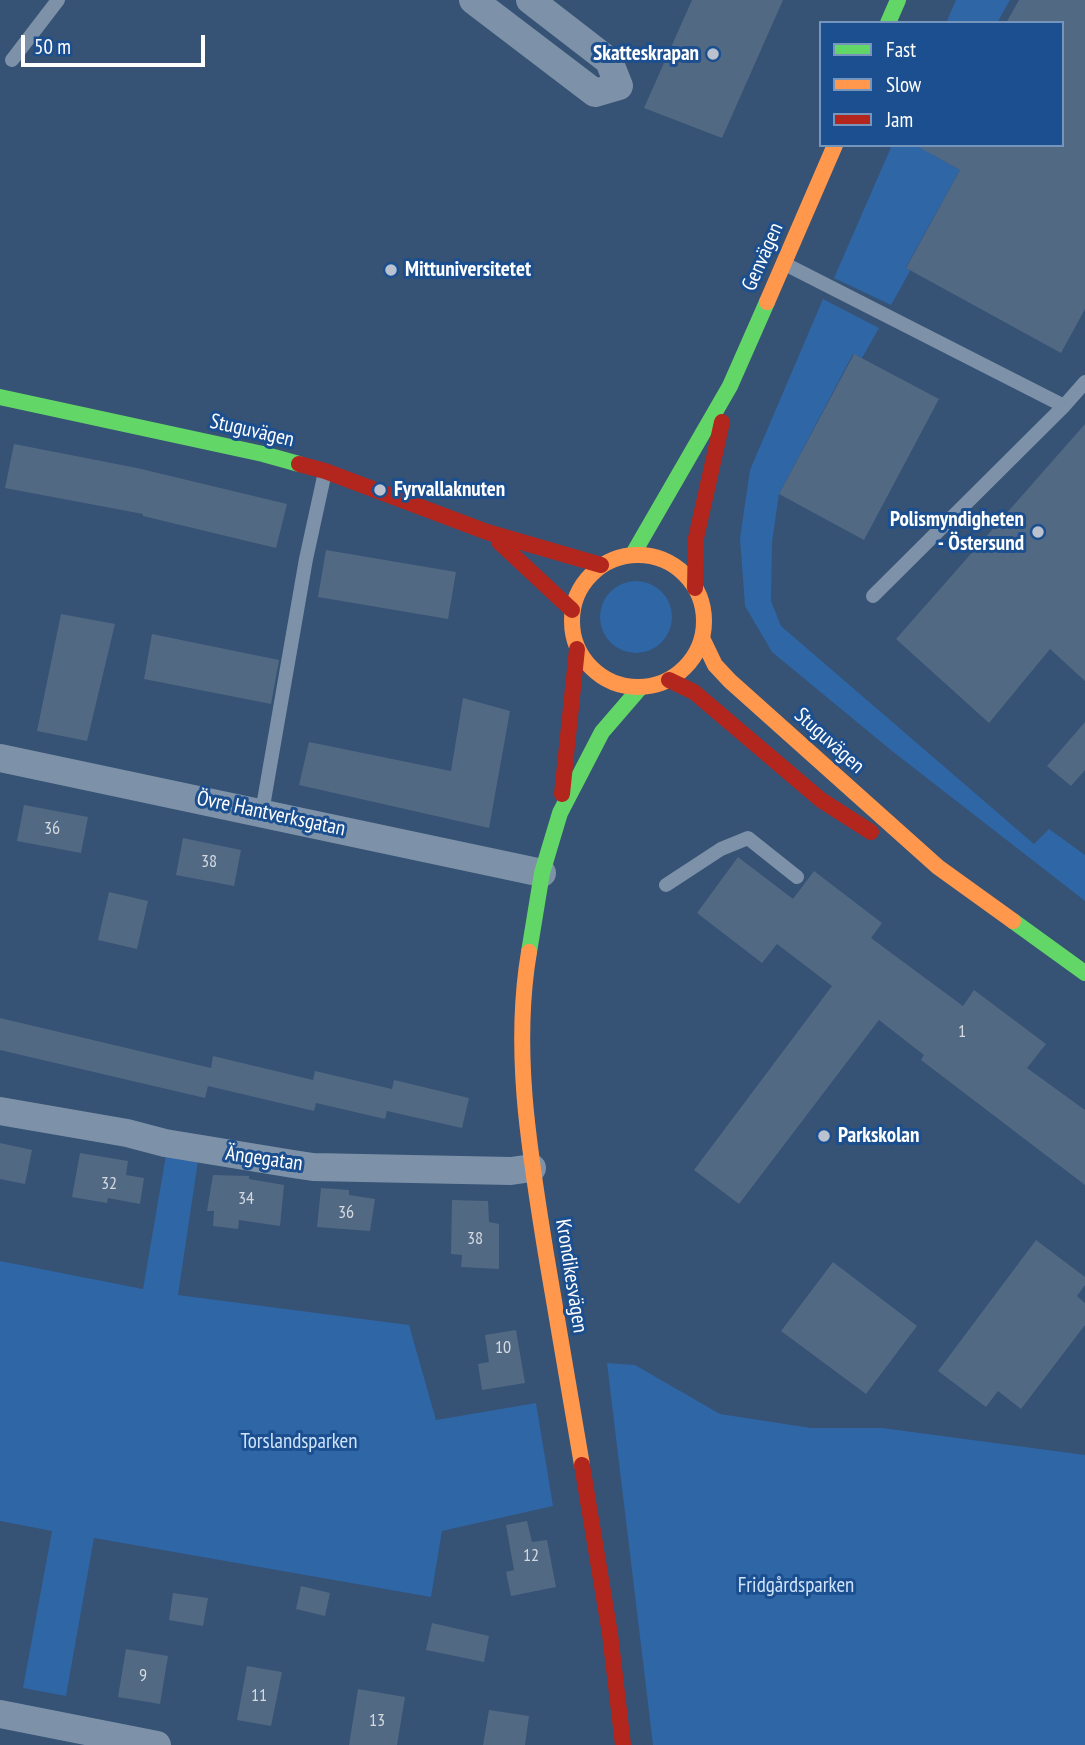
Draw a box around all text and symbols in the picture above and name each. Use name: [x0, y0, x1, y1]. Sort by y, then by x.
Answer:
scale bar: [24, 21, 208, 65]
legend: [819, 21, 1064, 147]
text: 50 m: [34, 33, 71, 60]
text: Fast: [886, 36, 916, 63]
place label: Skatteskrapan: [593, 41, 699, 67]
marker: Skatteskrapan: [705, 46, 721, 62]
text: Slow: [886, 71, 921, 98]
text: Jam: [886, 106, 913, 133]
street label: Genvägen: [737, 219, 789, 295]
place label: Mittuniversitetet: [405, 257, 531, 283]
marker: Mittuniversitetet: [383, 262, 399, 278]
street label: Stuguvägen: [207, 409, 297, 453]
place label: Fyrvallaknuten: [394, 477, 505, 503]
marker: Fyrvallaknuten: [372, 482, 388, 498]
place label: Polismyndigheten - Östersund: [890, 507, 1024, 557]
marker: Polismyndigheten - Östersund: [1030, 524, 1046, 540]
street label: Stuguvägen: [789, 703, 869, 779]
street label: Övre Hantverksgatan: [194, 786, 348, 842]
house number: 36: [44, 818, 60, 840]
house number: 38: [201, 851, 217, 873]
house number: 1: [958, 1021, 966, 1043]
place label: Parkskolan: [838, 1123, 919, 1149]
marker: Parkskolan: [816, 1128, 832, 1144]
street label: Ängegatan: [224, 1141, 304, 1177]
house number: 32: [101, 1173, 117, 1195]
house number: 34: [238, 1188, 254, 1210]
house number: 36: [338, 1202, 354, 1224]
street label: Krondikesvägen: [550, 1217, 592, 1335]
house number: 38: [467, 1228, 483, 1250]
house number: 10: [495, 1337, 511, 1359]
park label: Torslandsparken: [241, 1429, 357, 1455]
house number: 12: [523, 1545, 539, 1567]
park label: Fridgårdsparken: [738, 1573, 854, 1599]
house number: 9: [139, 1665, 147, 1687]
house number: 11: [251, 1685, 267, 1707]
house number: 13: [369, 1710, 385, 1732]

